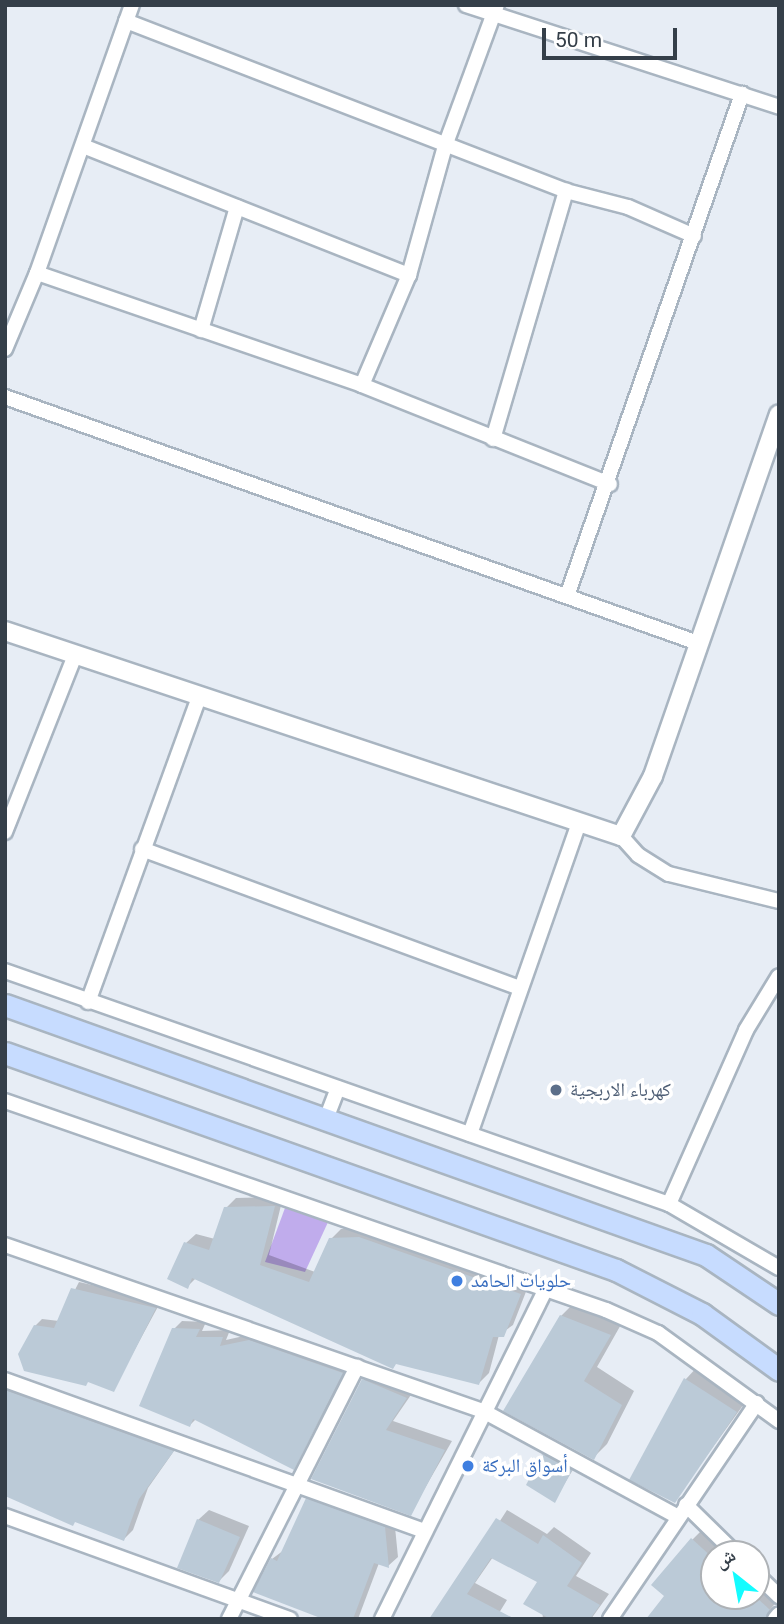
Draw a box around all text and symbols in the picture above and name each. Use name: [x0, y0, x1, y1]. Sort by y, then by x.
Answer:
scale bar: [546, 14, 681, 58]
text: 50 m: [555, 28, 602, 52]
place label: كهرباء الاربجية: [570, 1079, 671, 1101]
marker: كهرباء الاربجية: [548, 1082, 564, 1098]
place label: حلويات الحامد: [471, 1270, 571, 1292]
marker: حلويات الحامد: [449, 1273, 465, 1289]
place label: أسواق البركة: [482, 1455, 568, 1477]
marker: أسواق البركة: [460, 1458, 476, 1474]
north arrow: [700, 1540, 770, 1610]
text: ش: [710, 1543, 740, 1573]

